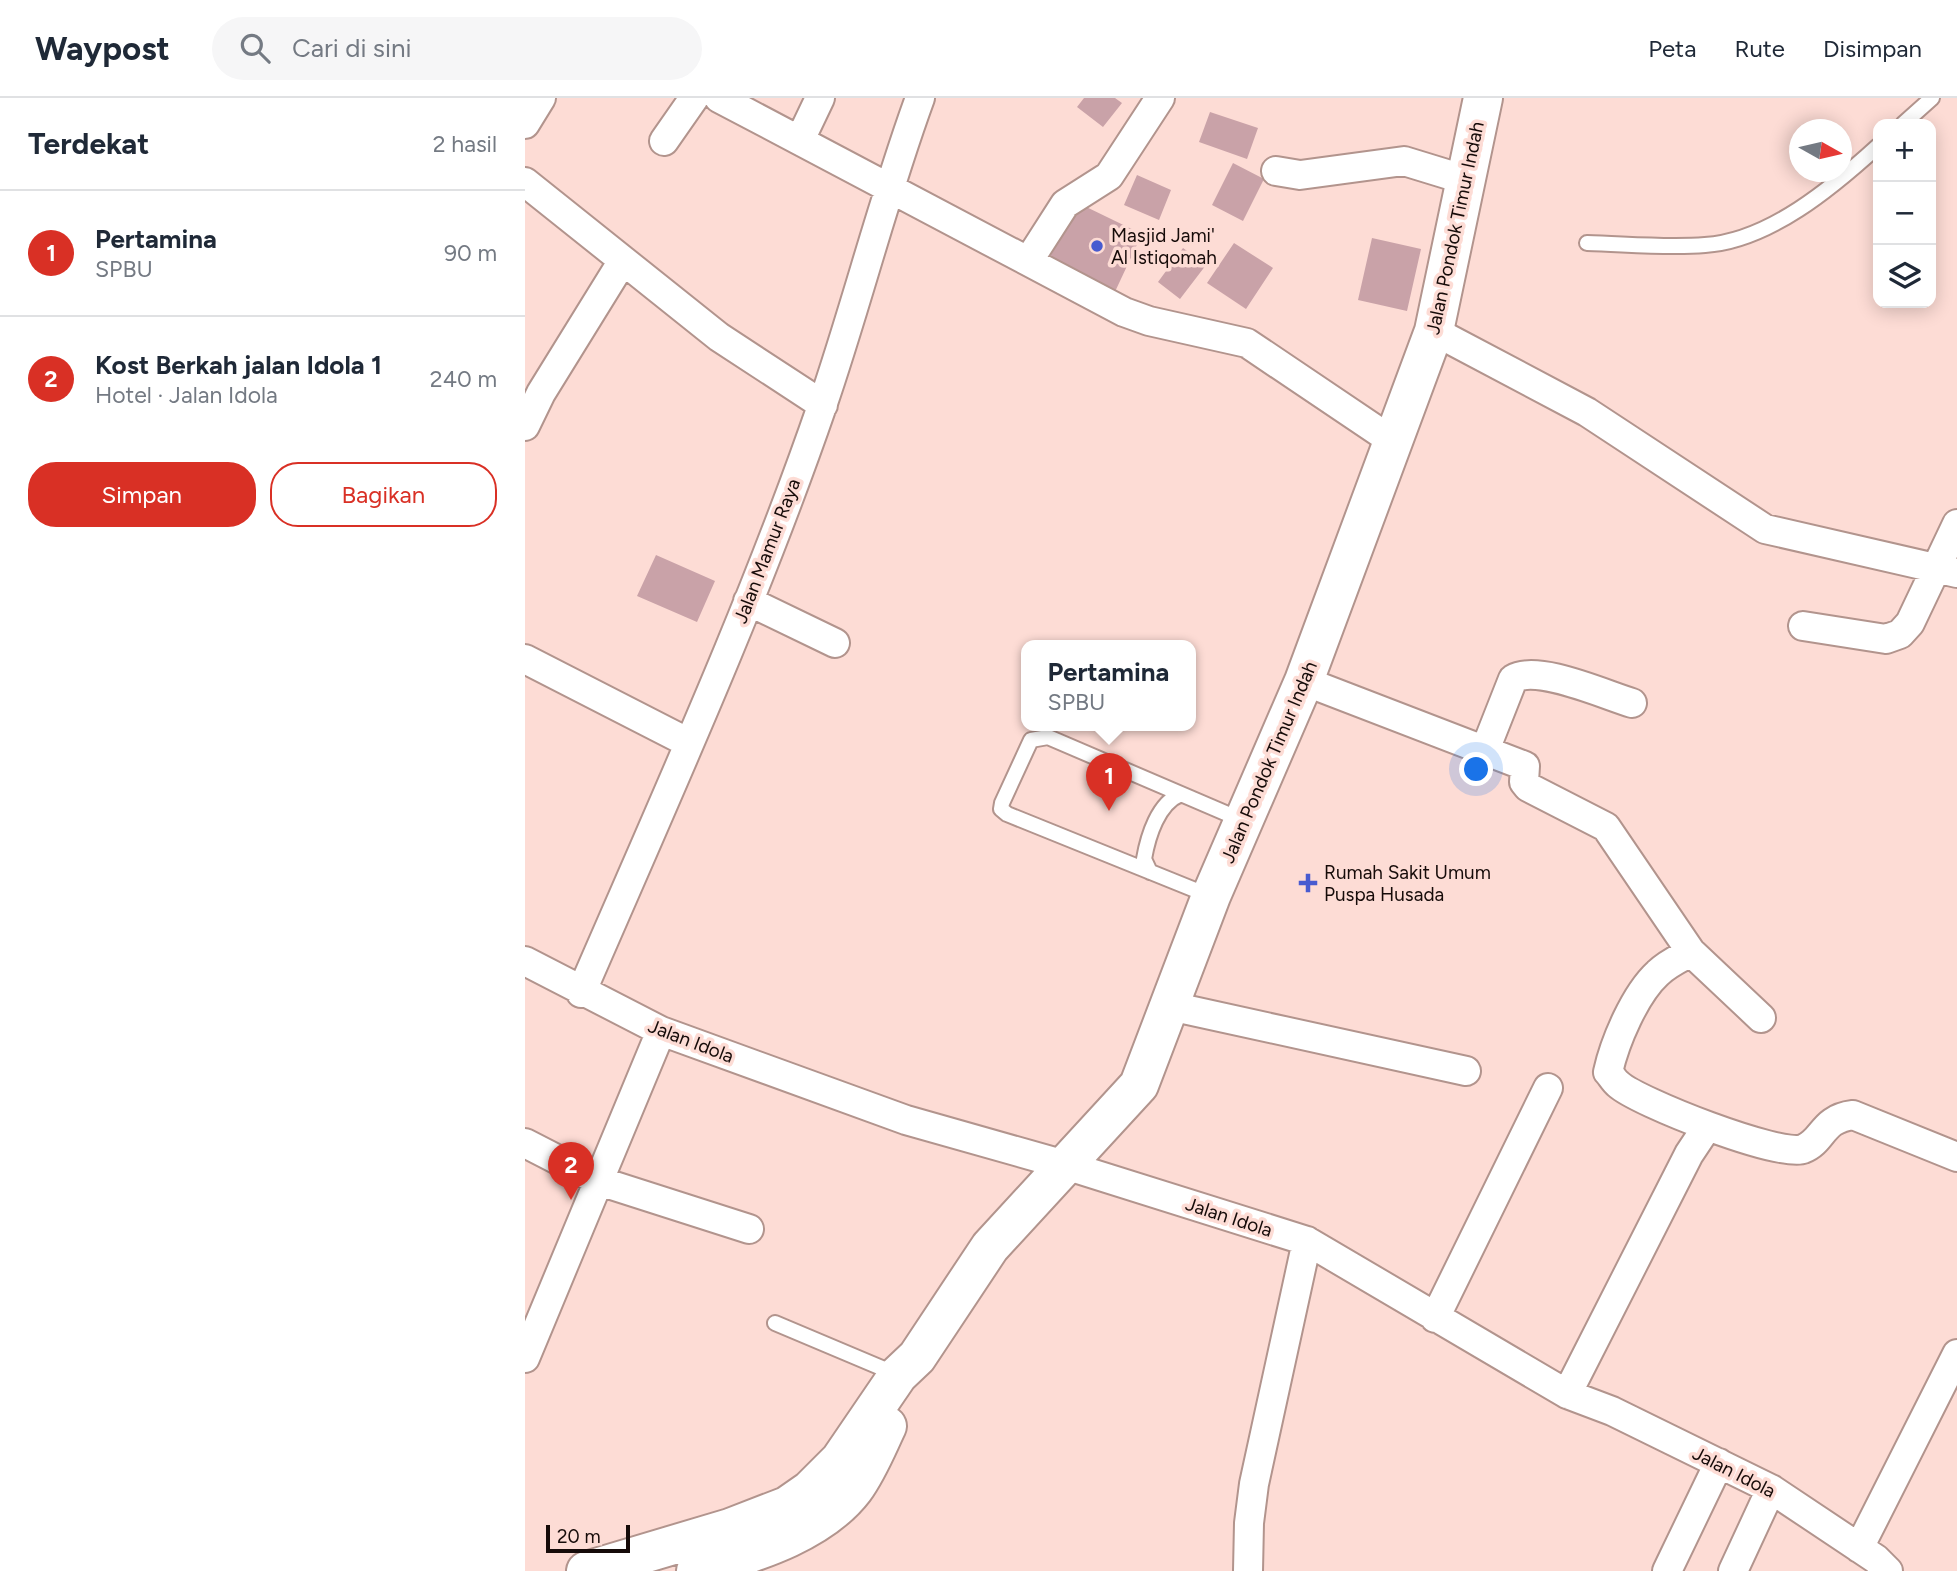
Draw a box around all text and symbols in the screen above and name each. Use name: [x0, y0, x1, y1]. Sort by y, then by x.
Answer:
search box: [212, 17, 702, 80]
text: Waypost: [35, 29, 170, 68]
icon: search: [236, 29, 274, 67]
text: Cari di sini: [292, 32, 412, 64]
text: Peta: [1648, 34, 1696, 63]
text: Rute: [1734, 34, 1785, 63]
text: Disimpan: [1823, 34, 1922, 63]
street label: Jalan Pondok Timur Indah: [1421, 119, 1489, 337]
north arrow: [1789, 119, 1852, 182]
map controls: [1873, 119, 1936, 308]
button: +: [1873, 119, 1936, 182]
text: Terdekat: [28, 125, 149, 162]
text: 2 hasil: [433, 130, 497, 158]
button: −: [1873, 182, 1936, 245]
text: Pertamina: [95, 223, 217, 255]
place label: Masjid Jami' Al Istiqomah: [1111, 224, 1217, 269]
marker: Masjid Jami' Al Istiqomah: [1089, 238, 1105, 254]
text: 1: [46, 239, 56, 267]
text: 90 m: [444, 239, 497, 267]
button: layers: [1873, 245, 1936, 308]
text: SPBU: [95, 255, 153, 283]
text: Kost Berkah jalan Idola 1: [95, 349, 382, 381]
text: 2: [44, 365, 58, 393]
text: 240 m: [430, 365, 497, 393]
text: Hotel · Jalan Idola: [95, 381, 278, 409]
button: Simpan: [28, 462, 256, 527]
button: Bagikan: [270, 462, 497, 527]
street label: Jalan Mamur Raya: [729, 475, 805, 627]
popup: [1021, 640, 1196, 731]
text: Pertamina: [1048, 656, 1169, 688]
street label: Jalan Pondok Timur Indah: [1216, 658, 1322, 866]
text: SPBU: [1048, 688, 1105, 716]
your location: [1459, 752, 1493, 786]
pin: 1: [1086, 753, 1132, 811]
place label: Rumah Sakit Umum Puspa Husada: [1324, 861, 1491, 906]
marker: Rumah Sakit Umum Puspa Husada: [1298, 873, 1318, 893]
street label: Jalan Idola: [645, 1014, 737, 1068]
pin: 2: [548, 1142, 594, 1200]
street label: Jalan Idola: [1183, 1192, 1275, 1242]
street label: Jalan Idola: [1689, 1441, 1779, 1503]
scale bar: [546, 1522, 630, 1554]
text: 20 m: [557, 1525, 601, 1548]

